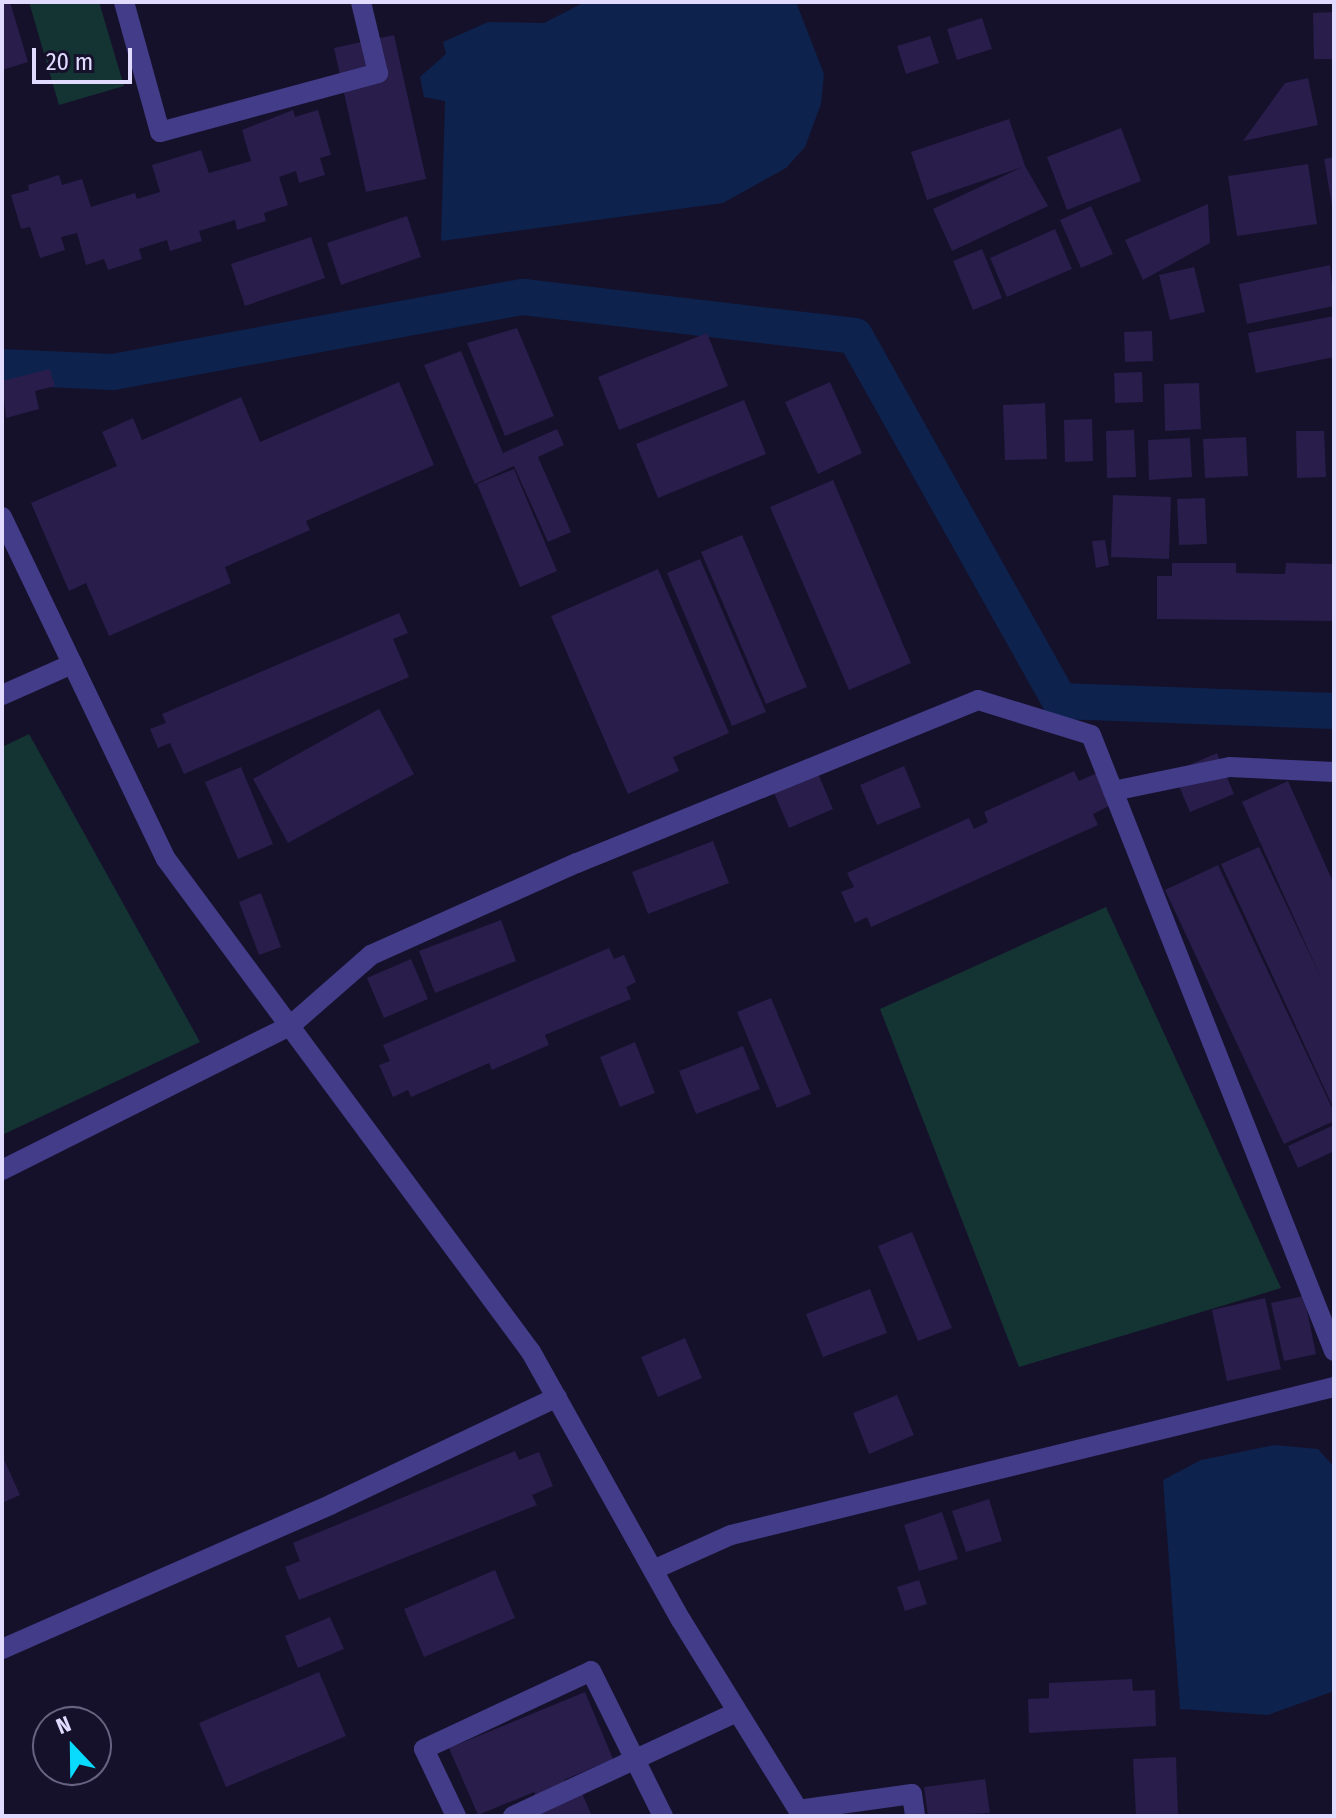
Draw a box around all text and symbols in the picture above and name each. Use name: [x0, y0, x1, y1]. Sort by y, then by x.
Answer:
scale bar: [36, 32, 136, 82]
text: 20 m: [46, 48, 93, 76]
north arrow: [32, 1706, 112, 1786]
text: N: [52, 1710, 75, 1740]

